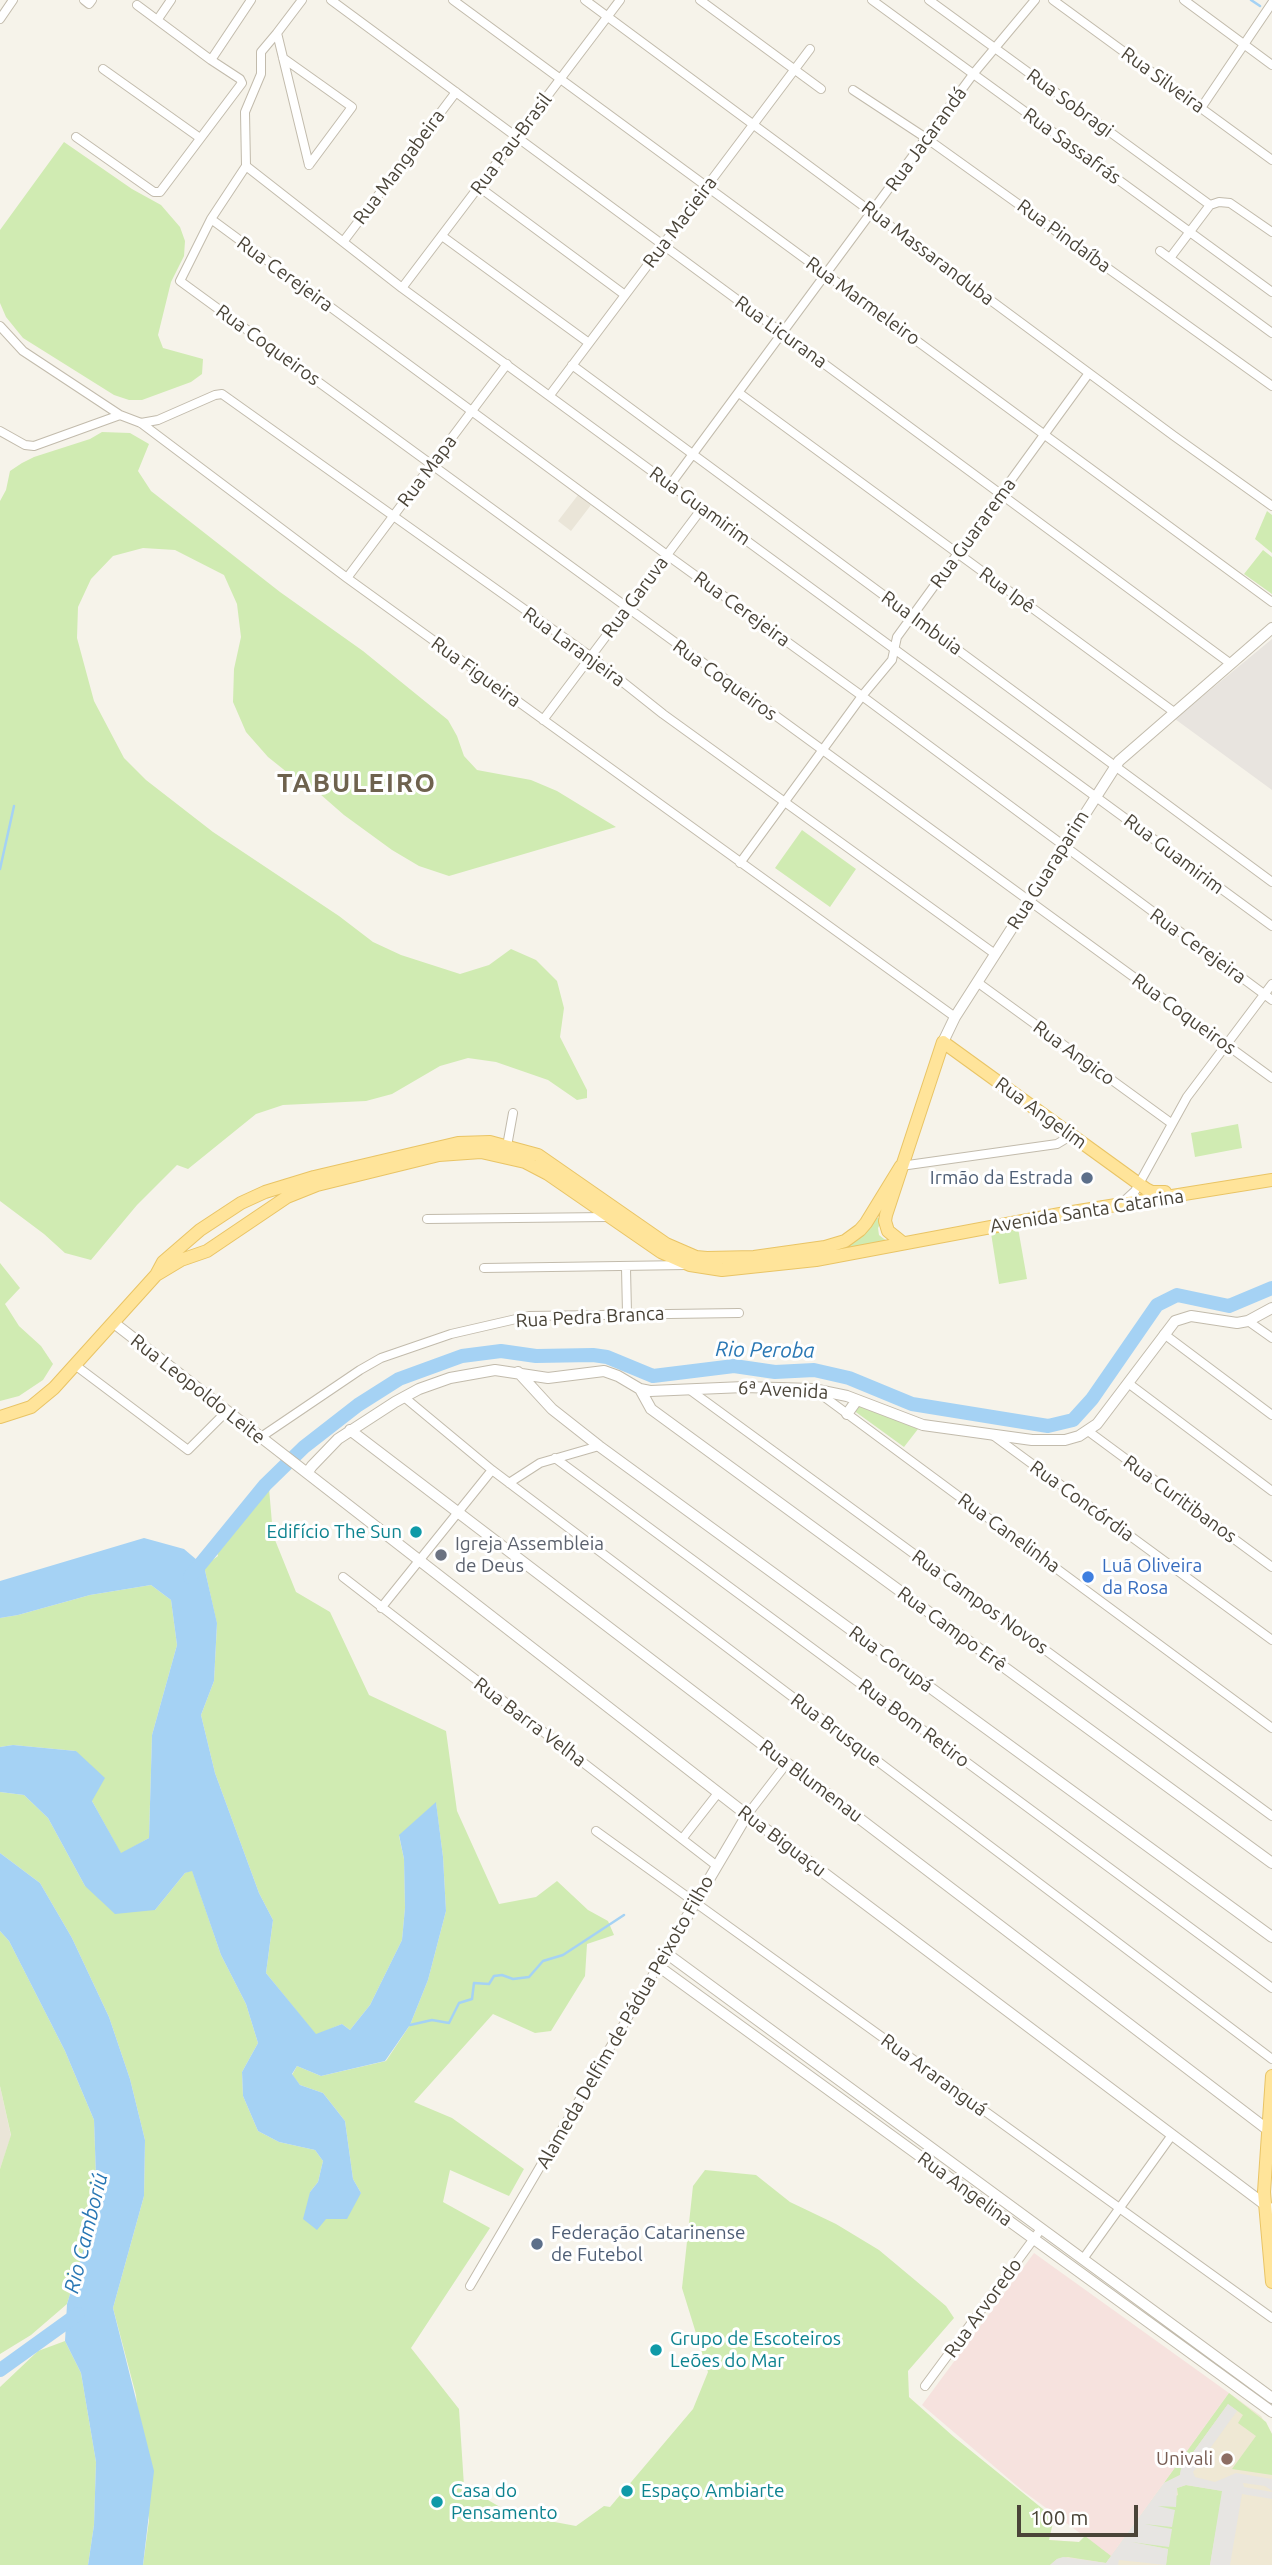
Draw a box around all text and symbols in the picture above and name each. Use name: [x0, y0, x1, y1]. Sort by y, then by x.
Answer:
street label: Rua Silveira: [1117, 42, 1209, 118]
street label: Rua Sobragi: [1022, 64, 1118, 142]
street label: Rua Jacarandá: [881, 82, 971, 196]
street label: Rua Pau-Brasil: [465, 89, 557, 199]
street label: Rua Sassafrás: [1019, 103, 1125, 189]
street label: Rua Mangabeira: [348, 105, 450, 229]
street label: Rua Macieira: [638, 172, 722, 272]
street label: Rua Pindaíba: [1013, 194, 1115, 278]
street label: Rua Massaranduba: [857, 196, 999, 310]
street label: Rua Cerejeira: [232, 231, 338, 317]
street label: Rua Marmeleiro: [801, 252, 925, 350]
street label: Rua Licurana: [730, 291, 832, 373]
street label: Rua Coqueiros: [211, 300, 325, 390]
street label: Rua Mapa: [393, 431, 461, 511]
street label: Rua Guamirim: [645, 462, 755, 550]
street label: Rua Guararema: [925, 473, 1021, 593]
street label: Rua Garuva: [597, 552, 673, 642]
street label: Rua Ipê: [975, 562, 1039, 618]
street label: Rua Cerejeira: [689, 566, 795, 652]
street label: Rua Imbuia: [877, 586, 967, 660]
street label: Rua Laranjeira: [518, 602, 630, 692]
street label: Rua Figueira: [427, 632, 525, 712]
street label: Rua Coqueiros: [668, 635, 782, 725]
district label: TABULEIRO: [278, 767, 436, 799]
street label: Rua Guaraparim: [1002, 806, 1094, 934]
street label: Rua Guamirim: [1120, 809, 1228, 899]
street label: Rua Cerejeira: [1145, 903, 1251, 989]
street label: Rua Coqueiros: [1127, 969, 1241, 1059]
street label: Rua Angico: [1029, 1016, 1119, 1090]
street label: Rua Angelim: [991, 1072, 1091, 1154]
place label: Irmão da Estrada: [930, 1167, 1073, 1189]
marker: Irmão da Estrada: [1079, 1170, 1095, 1186]
street label: Avenida Santa Catarina: [989, 1184, 1185, 1238]
street label: Rua Pedra Branca: [515, 1302, 665, 1332]
street label: Rua Leopoldo Leite: [126, 1329, 270, 1449]
water label: Rio Peroba: [715, 1337, 815, 1363]
street label: 6ª Avenida: [737, 1376, 829, 1404]
street label: Rua Curitibanos: [1119, 1450, 1241, 1548]
street label: Rua Concórdia: [1026, 1456, 1138, 1546]
street label: Rua Canelinha: [954, 1488, 1064, 1578]
place label: Edifício The Sun: [266, 1521, 402, 1543]
marker: Edifício The Sun: [408, 1524, 424, 1540]
place label: Igreja Assembleia de Deus: [455, 1533, 604, 1577]
street label: Rua Campos Novos: [907, 1545, 1053, 1659]
marker: Igreja Assembleia de Deus: [433, 1547, 449, 1563]
place label: Luã Oliveira da Rosa: [1102, 1555, 1202, 1599]
marker: Luã Oliveira da Rosa: [1080, 1569, 1096, 1585]
street label: Rua Campo Erê: [893, 1582, 1011, 1676]
street label: Rua Corupá: [844, 1621, 938, 1697]
street label: Rua Barra Velha: [469, 1672, 591, 1772]
street label: Rua Bom Retiro: [854, 1674, 974, 1772]
street label: Rua Brusque: [786, 1689, 886, 1771]
street label: Rua Blumenau: [755, 1735, 867, 1827]
street label: Rua Biguaçu: [733, 1800, 831, 1882]
street label: Alameda Delfim de Pádua Peixoto Filho: [531, 1871, 719, 2173]
street label: Rua Araranguá: [877, 2029, 991, 2121]
street label: Rua Angelina: [913, 2147, 1017, 2231]
water label: Rio Camboriú: [59, 2170, 113, 2296]
place label: Federação Catarinense de Futebol: [551, 2222, 745, 2266]
marker: Federação Catarinense de Futebol: [529, 2236, 545, 2252]
street label: Rua Arvoredo: [939, 2254, 1027, 2362]
place label: Grupo de Escoteiros Leões do Mar: [670, 2328, 841, 2372]
marker: Grupo de Escoteiros Leões do Mar: [648, 2342, 664, 2358]
place label: Univali: [1156, 2448, 1213, 2470]
marker: Univali: [1219, 2451, 1235, 2467]
place label: Casa do Pensamento: [451, 2480, 558, 2524]
place label: Espaço Ambiarte: [641, 2480, 784, 2502]
marker: Espaço Ambiarte: [619, 2483, 635, 2499]
scale bar: [1020, 2492, 1141, 2536]
marker: Casa do Pensamento: [429, 2494, 445, 2510]
text: 100 m: [1030, 2505, 1088, 2529]

